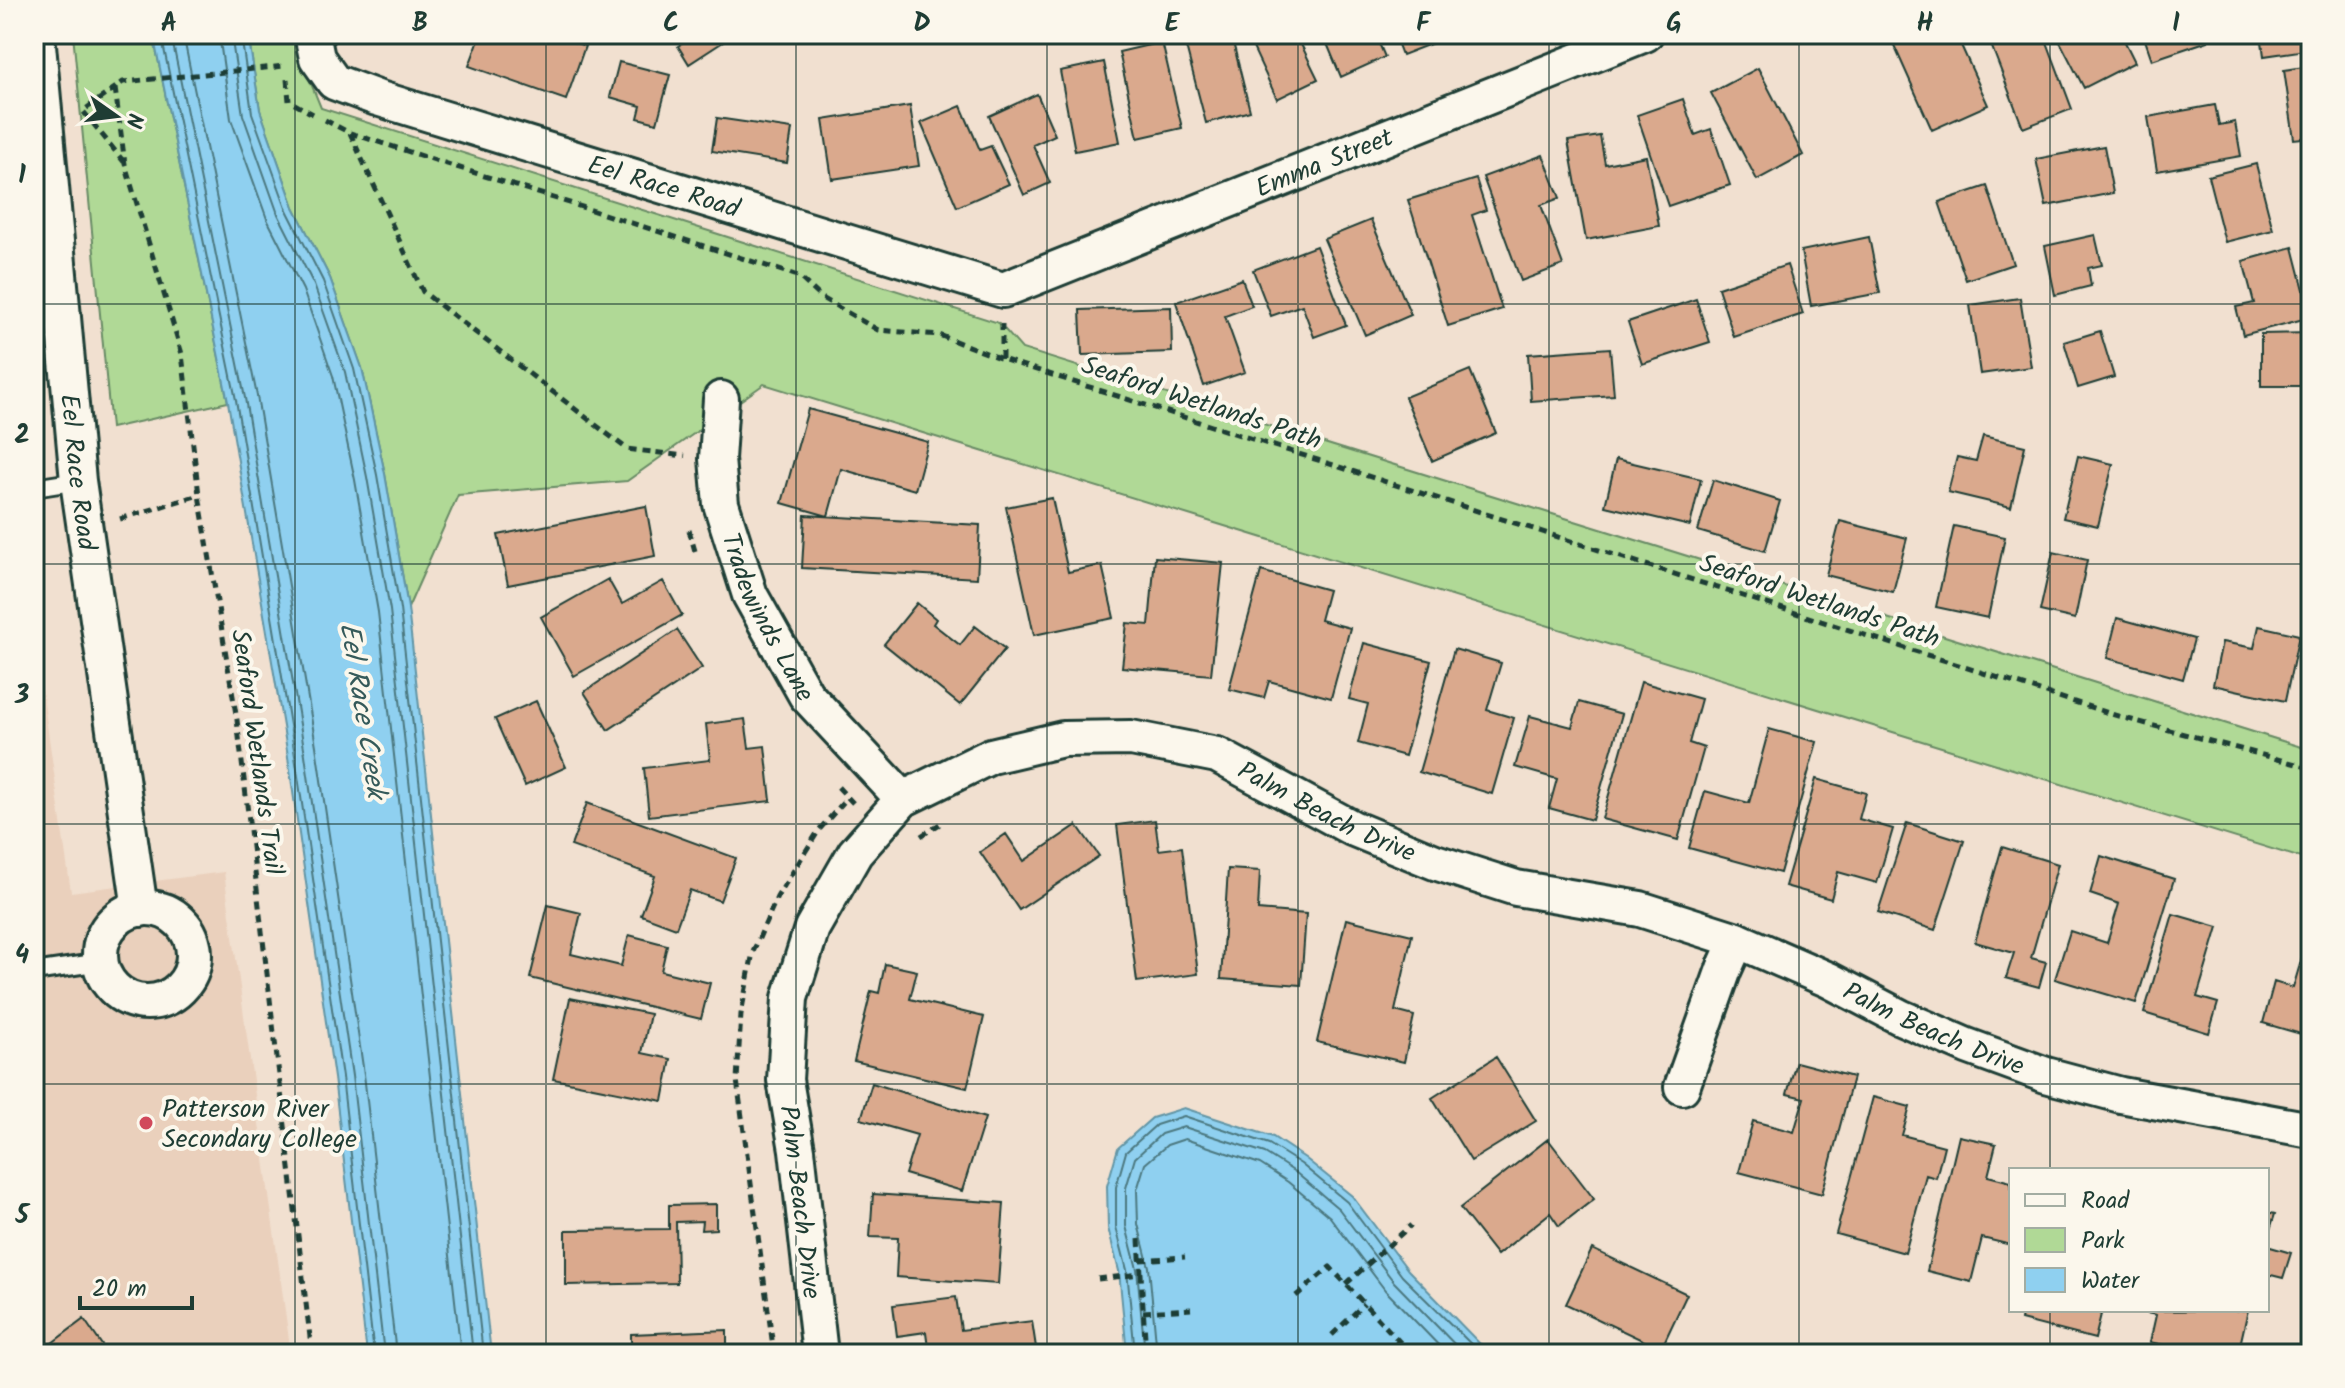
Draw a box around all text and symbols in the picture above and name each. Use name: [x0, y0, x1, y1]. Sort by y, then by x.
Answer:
text: A: [161, 3, 177, 45]
text: B: [412, 3, 428, 45]
text: C: [663, 3, 679, 45]
text: D: [913, 3, 931, 45]
text: E: [1165, 3, 1181, 45]
text: F: [1416, 3, 1432, 45]
text: G: [1666, 3, 1682, 45]
text: H: [1917, 3, 1934, 45]
text: I: [2172, 3, 2180, 45]
north arrow: [76, 76, 156, 156]
text: N: [114, 109, 152, 131]
street label: Emma Street: [1249, 117, 1401, 210]
street label: Eel Race Road: [582, 145, 746, 231]
text: 1: [18, 155, 26, 197]
street label: Seaford Wetlands Path: [1076, 345, 1327, 463]
street label: Eel Race Road: [47, 392, 107, 554]
text: 2: [14, 415, 30, 457]
street label: Tradewinds Lane: [708, 528, 825, 710]
street label: Seaford Wetlands Path: [1694, 543, 1945, 661]
water label: Eel Race Creek: [325, 619, 398, 805]
street label: Seaford Wetlands Trail: [218, 627, 294, 878]
text: 3: [14, 675, 29, 717]
street label: Palm Beach Drive: [1229, 751, 1422, 875]
text: 4: [15, 935, 29, 977]
street label: Palm Beach Drive: [1835, 972, 2030, 1088]
place label: Patterson River Secondary College: [162, 1089, 357, 1161]
street label: Palm Beach Drive: [766, 1103, 832, 1302]
marker: Patterson River Secondary College: [137, 1114, 155, 1132]
legend: [2009, 1168, 2269, 1312]
text: Road: [2081, 1182, 2130, 1221]
text: 5: [14, 1195, 30, 1237]
text: Park: [2081, 1222, 2125, 1261]
scale bar: [80, 1260, 192, 1310]
text: Water: [2081, 1262, 2141, 1301]
text: 20 m: [92, 1270, 147, 1309]

